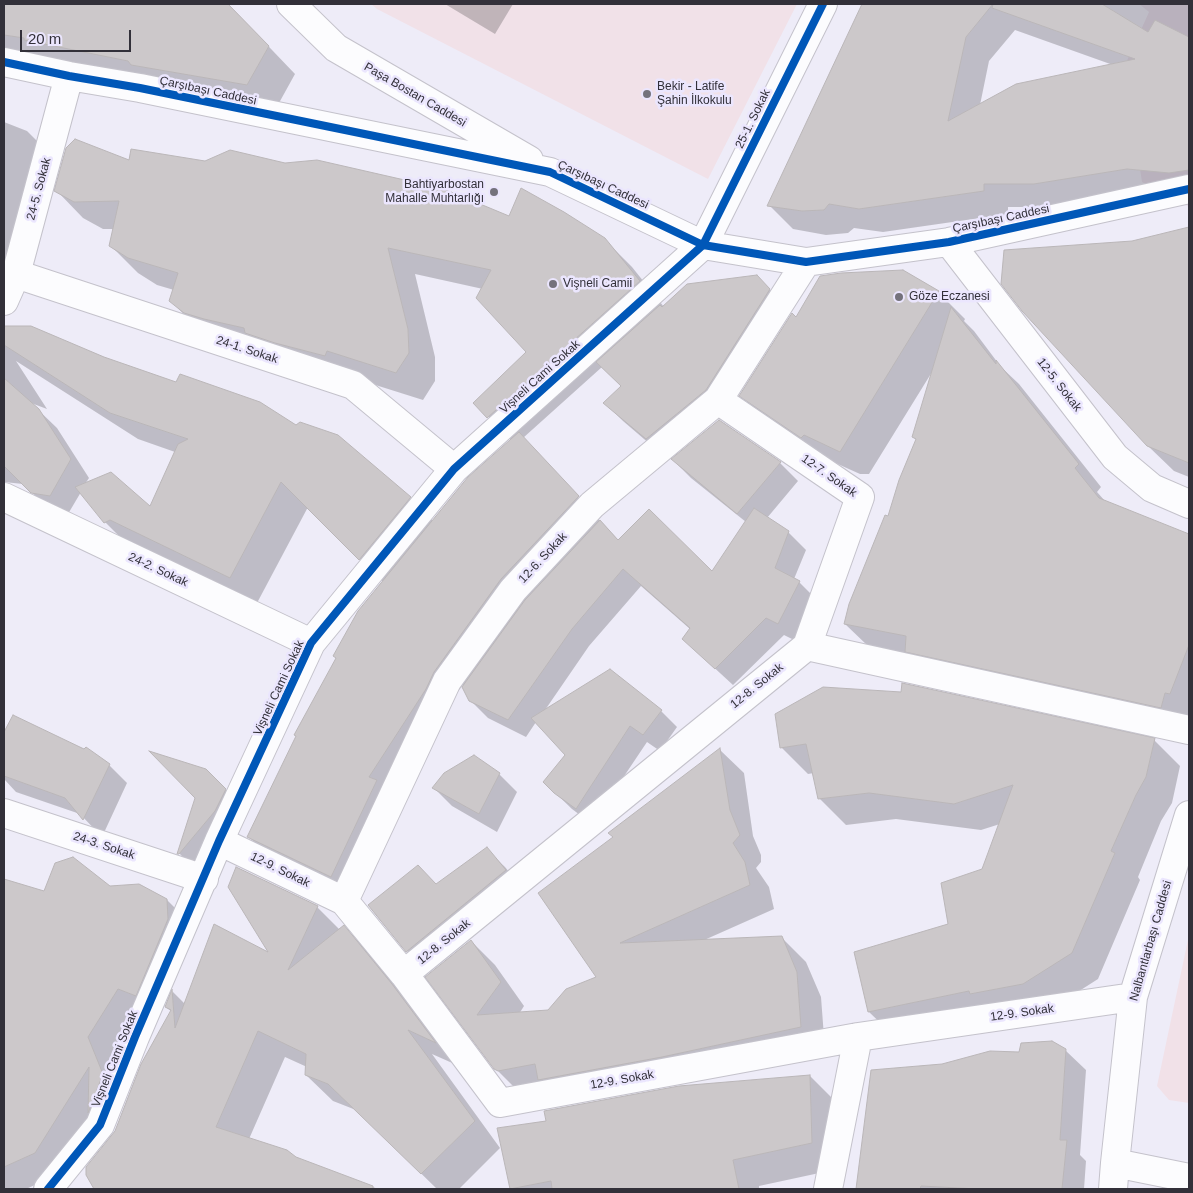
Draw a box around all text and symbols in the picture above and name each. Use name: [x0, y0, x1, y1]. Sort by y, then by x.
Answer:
scale bar: [22, 20, 134, 52]
text: 20 m: [28, 30, 61, 47]
street label: Paşa Bostan Caddesi: [361, 60, 469, 130]
street label: Çarşıbaşı Caddesi: [158, 74, 258, 108]
place label: Bekir - Latife Şahin İlkokulu: [657, 80, 732, 108]
street label: 25-1. Sokak: [732, 87, 774, 151]
marker: Bekir - Latife Şahin İlkokulu: [641, 88, 653, 100]
street label: 24-5. Sokak: [24, 156, 54, 222]
street label: Çarşıbaşı Caddesi: [555, 158, 651, 212]
place label: Bahtiyarbostan Mahalle Muhtarlığı: [385, 178, 484, 206]
marker: Bahtiyarbostan Mahalle Muhtarlığı: [488, 186, 500, 198]
street label: Çarşıbaşı Caddesi: [951, 202, 1051, 236]
place label: Vişneli Camii: [563, 277, 632, 291]
marker: Vişneli Camii: [547, 278, 559, 290]
place label: Göze Eczanesi: [909, 290, 990, 304]
marker: Göze Eczanesi: [893, 291, 905, 303]
street label: 24-1. Sokak: [214, 333, 280, 367]
street label: Vişneli Cami Sokak: [497, 337, 583, 417]
street label: 12-5. Sokak: [1034, 355, 1084, 415]
street label: 12-7. Sokak: [799, 452, 859, 500]
street label: 12-6. Sokak: [516, 530, 570, 586]
street label: 24-2. Sokak: [126, 550, 190, 590]
street label: Vişneli Cami Sokak: [251, 638, 307, 738]
street label: 12-8. Sokak: [728, 660, 786, 712]
street label: 24-3. Sokak: [71, 829, 137, 863]
street label: 12-9. Sokak: [248, 849, 312, 891]
street label: Nalbantlarbaşı Caddesi: [1127, 879, 1175, 1003]
street label: 12-8. Sokak: [415, 916, 473, 968]
street label: 12-9. Sokak: [989, 1001, 1055, 1025]
street label: Vişneli Cami Sokak: [89, 1008, 141, 1110]
street label: 12-9. Sokak: [589, 1067, 655, 1093]

